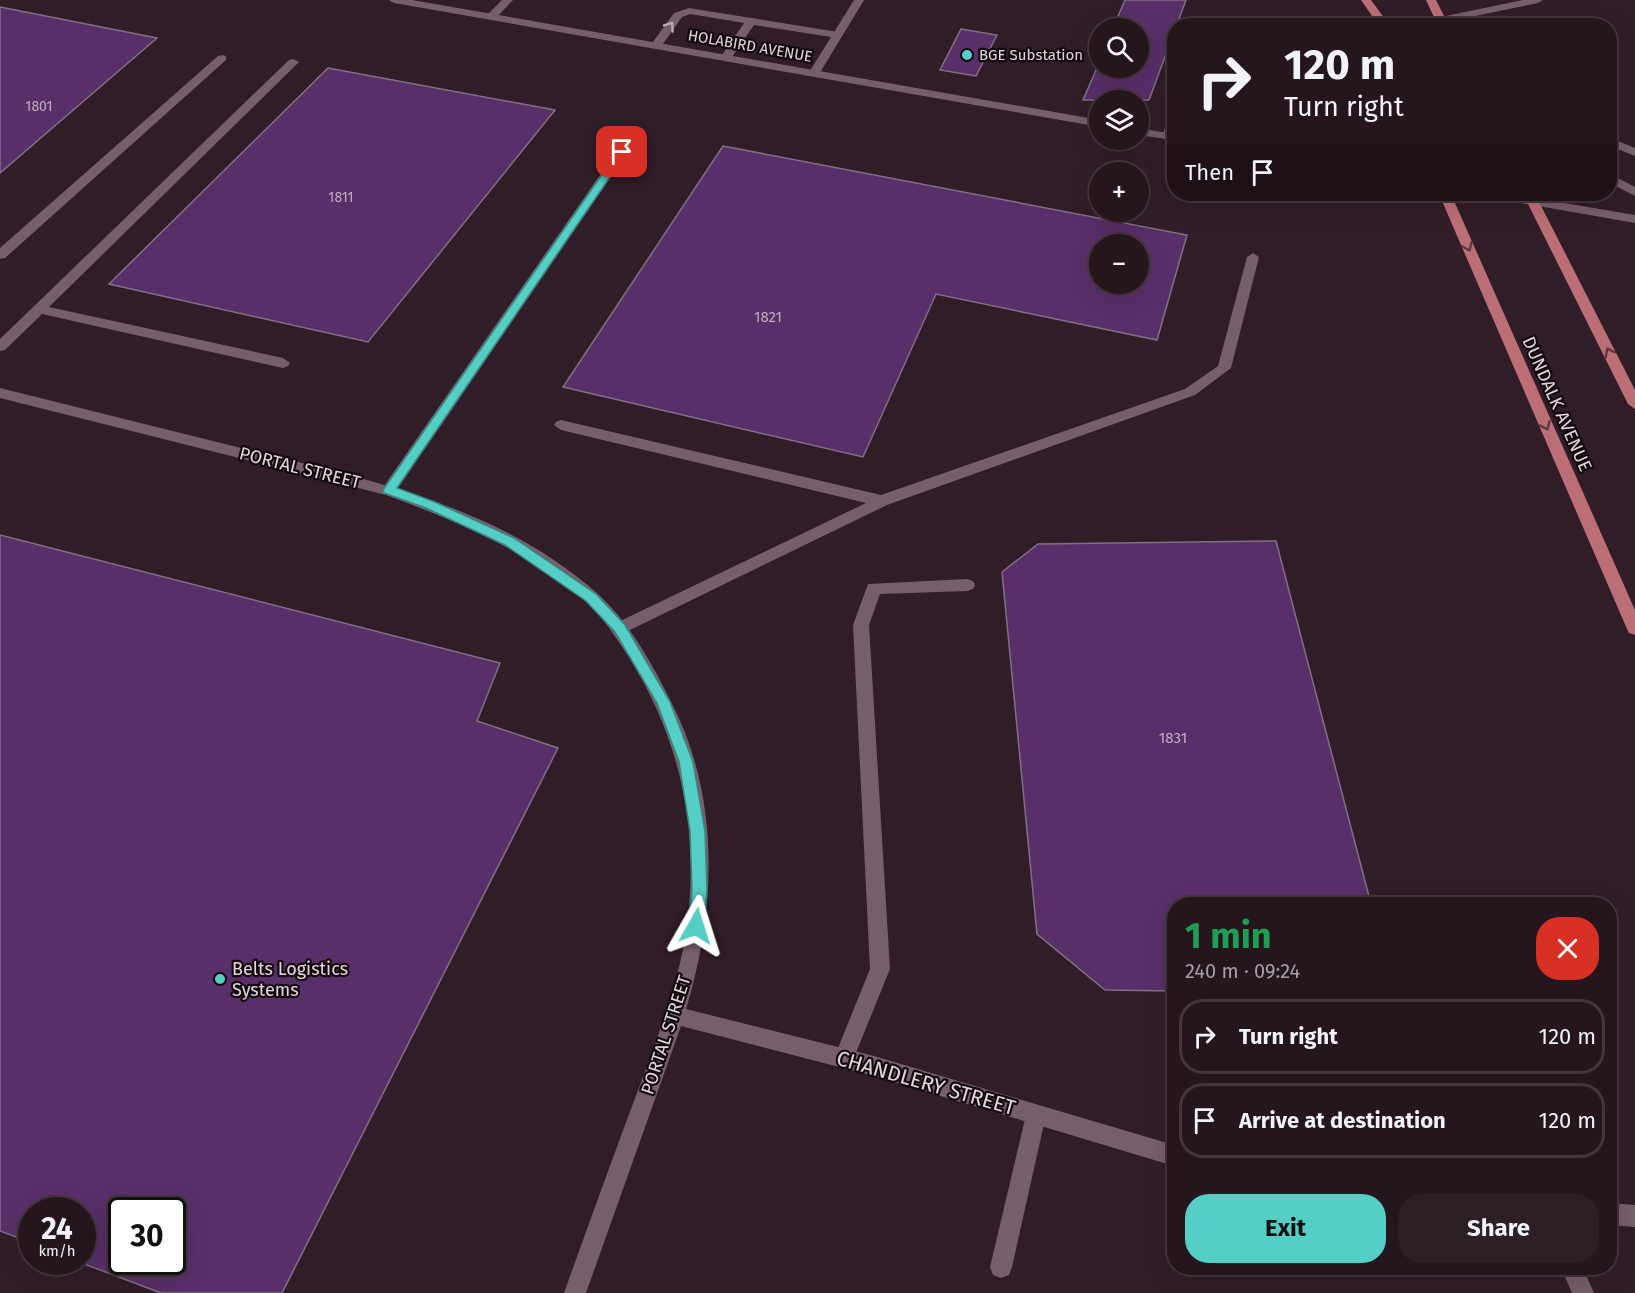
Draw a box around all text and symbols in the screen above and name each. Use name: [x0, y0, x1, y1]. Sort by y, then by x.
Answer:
map controls: [1089, 18, 1149, 294]
button: search: [1089, 18, 1149, 78]
one-way arrow: [663, 21, 674, 32]
street label: HOLABIRD AVENUE: [686, 26, 814, 66]
text: 120 m: [1284, 40, 1395, 90]
icon: right: [1185, 42, 1263, 120]
place label: BGE Substation: [979, 46, 1083, 64]
marker: BGE Substation: [960, 48, 974, 62]
button: layers: [1089, 90, 1149, 150]
text: Turn right: [1284, 91, 1404, 123]
house number: 1801: [25, 98, 53, 115]
pin: [596, 126, 647, 177]
icon: arrive: [605, 135, 638, 168]
icon: arrive: [1246, 156, 1279, 189]
text: Then: [1185, 159, 1234, 186]
button: +: [1089, 162, 1149, 222]
house number: 1811: [328, 189, 354, 206]
button: −: [1089, 234, 1149, 294]
one-way arrow: [1461, 241, 1473, 252]
house number: 1821: [754, 308, 782, 326]
street label: DUNDALK AVENUE: [1517, 333, 1597, 475]
one-way arrow: [1604, 347, 1616, 358]
one-way arrow: [1539, 420, 1551, 431]
street label: PORTAL STREET: [237, 442, 364, 494]
house number: 1831: [1159, 729, 1187, 747]
position arrow: [664, 894, 728, 958]
text: 1 min: [1185, 914, 1272, 958]
button: close: [1536, 917, 1599, 980]
place label: Belts Logistics Systems: [232, 958, 348, 1001]
text: 240 m · 09:24: [1185, 959, 1300, 983]
marker: Belts Logistics Systems: [213, 972, 227, 986]
street label: PORTAL STREET: [636, 972, 696, 1097]
icon: right: [1188, 1020, 1221, 1053]
text: Turn right: [1239, 1023, 1338, 1050]
text: 120 m: [1539, 1023, 1596, 1050]
street label: CHANDLERY STREET: [834, 1045, 1019, 1121]
icon: arrive: [1188, 1104, 1221, 1137]
text: Arrive at destination: [1239, 1107, 1446, 1134]
text: 120 m: [1539, 1107, 1596, 1134]
button: Exit: [1185, 1194, 1386, 1263]
button: Share: [1398, 1194, 1599, 1263]
speed limit sign: 30: [108, 1197, 186, 1275]
text: 24: [41, 1211, 73, 1247]
text: km/h: [38, 1242, 76, 1260]

